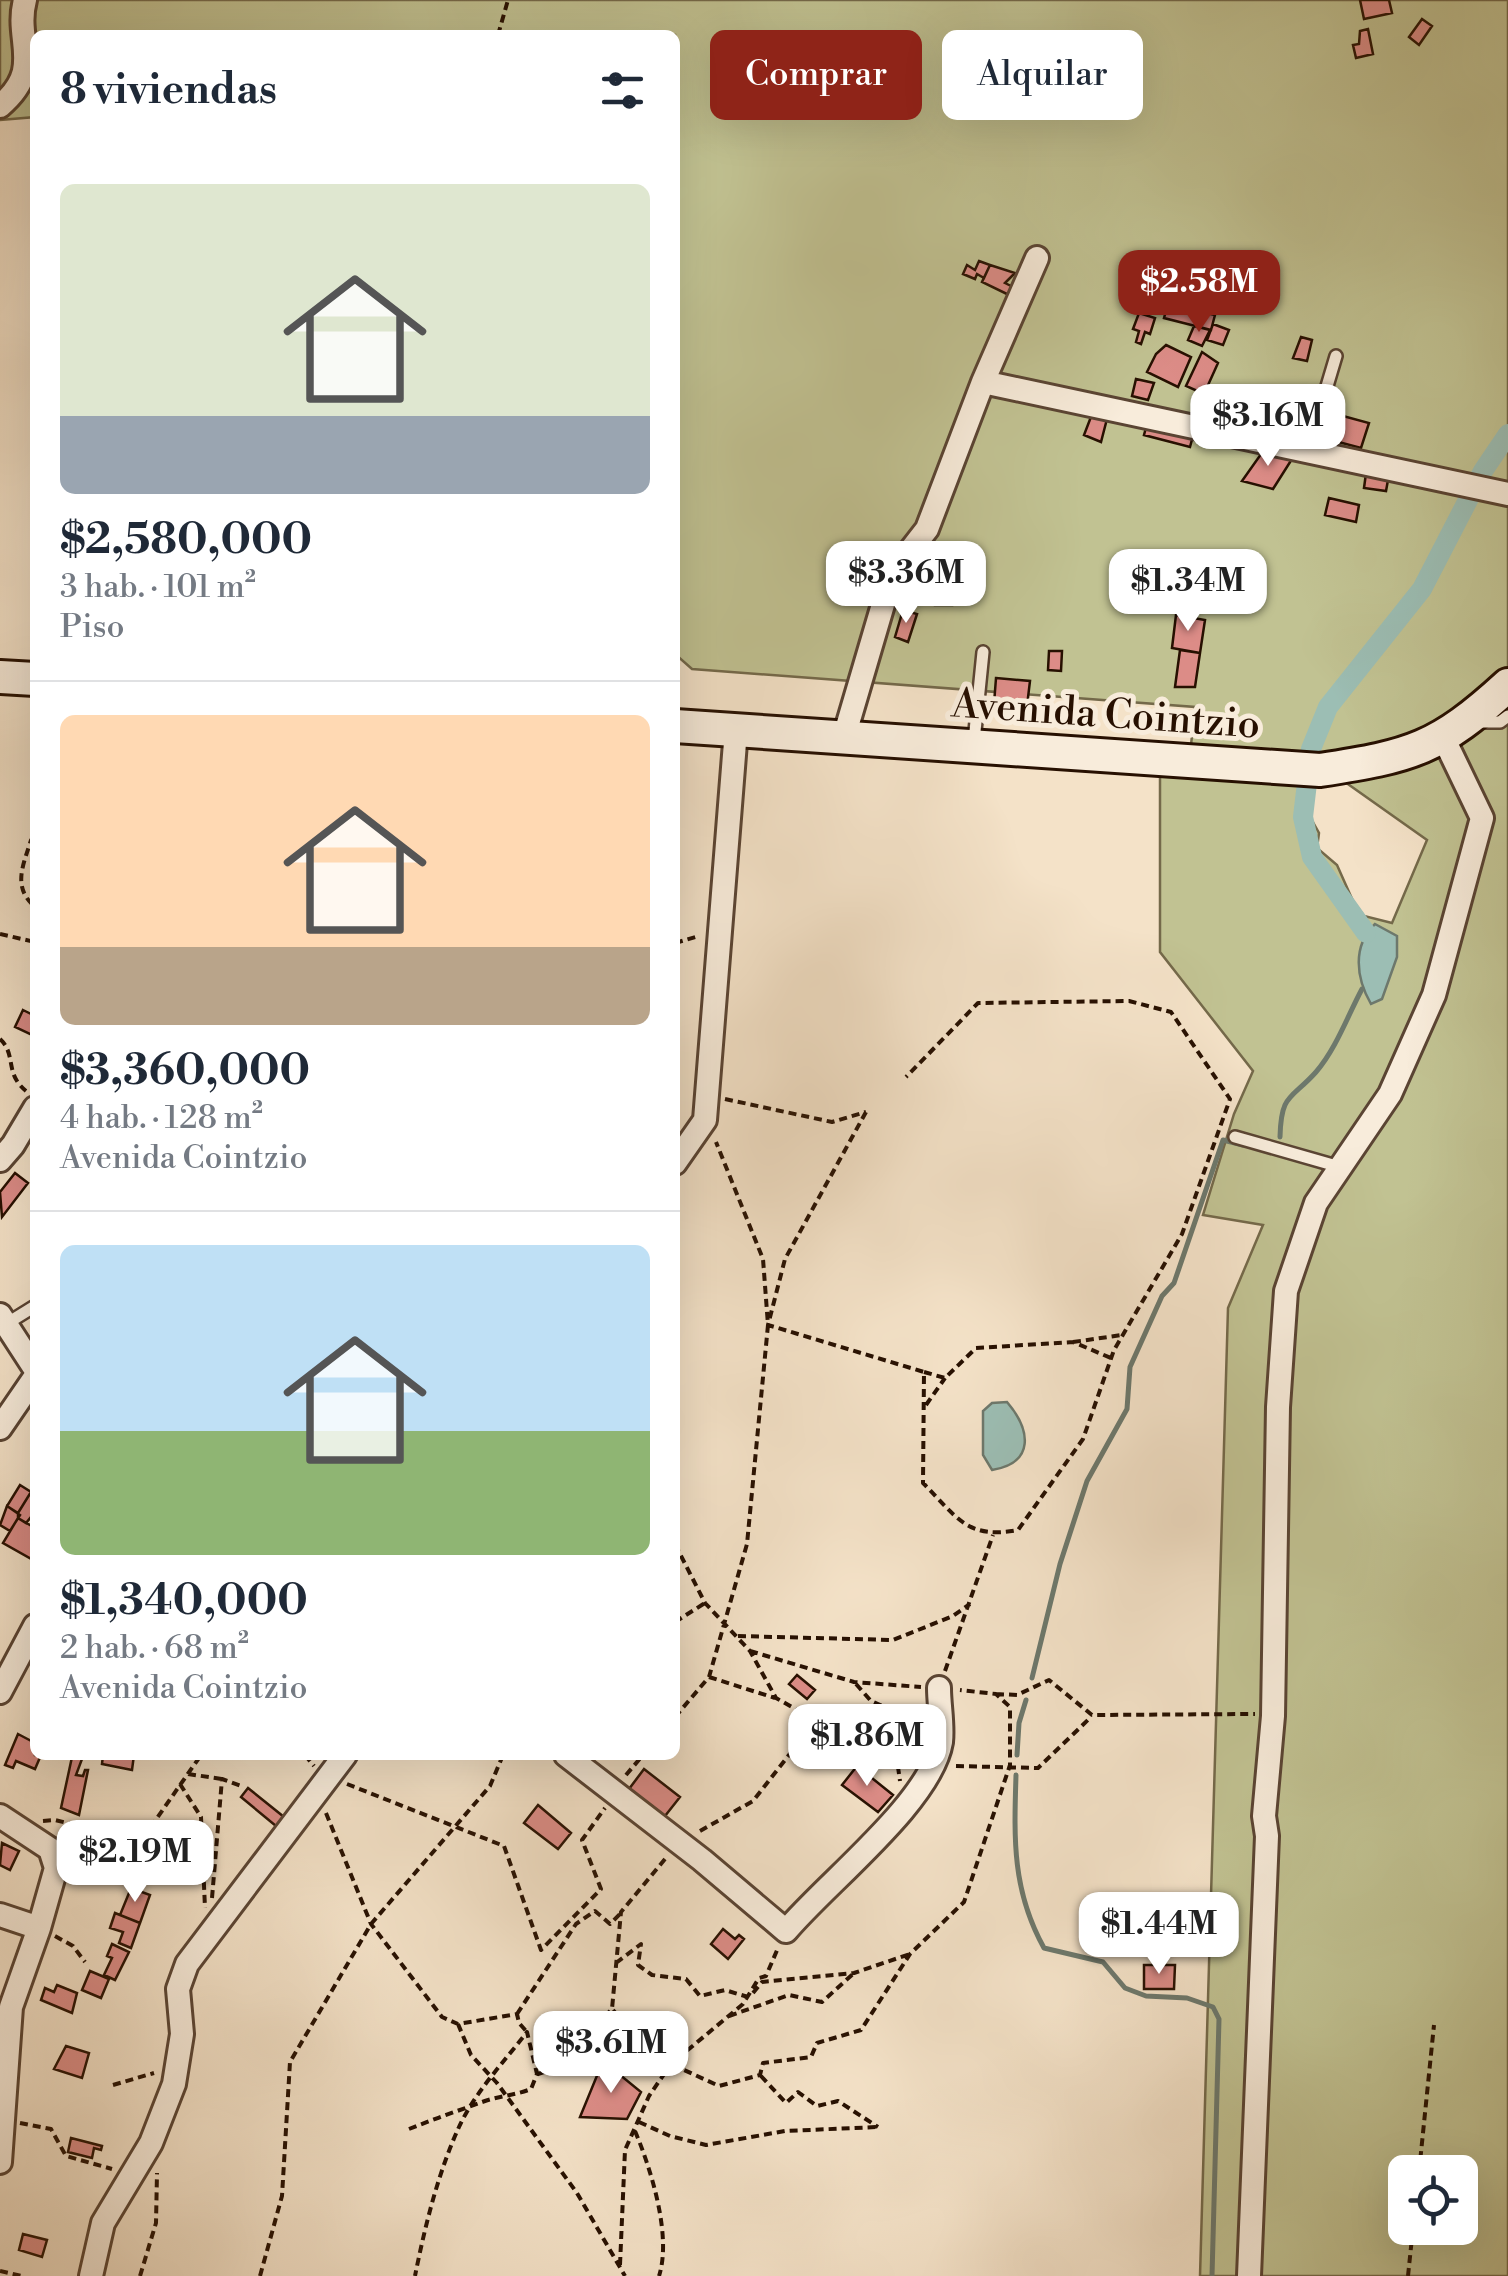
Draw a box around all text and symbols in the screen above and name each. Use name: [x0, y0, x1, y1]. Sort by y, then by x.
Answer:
chip: Comprar: [710, 30, 922, 120]
chip: Alquilar: [942, 30, 1143, 120]
icon: filters: [595, 63, 650, 118]
text: 8 viviendas: [60, 64, 277, 117]
icon: home: [265, 249, 445, 429]
pin: $2.58M: [1118, 250, 1280, 335]
text: $2.58M: [1140, 262, 1258, 302]
pin: $3.16M: [1187, 384, 1349, 469]
text: $3.16M: [1212, 396, 1324, 436]
text: $2,580,000: [60, 514, 312, 567]
pin: $3.36M: [825, 541, 987, 626]
pin: $1.34M: [1107, 549, 1269, 634]
text: $3.36M: [848, 553, 964, 593]
text: $1.34M: [1131, 561, 1245, 601]
text: 3 hab. · 101 m²: [60, 567, 256, 607]
text: Piso: [60, 607, 124, 647]
street label: Avenida Cointzio: [949, 679, 1262, 751]
icon: home: [265, 780, 445, 960]
text: $3,360,000: [60, 1045, 310, 1098]
text: 4 hab. · 128 m²: [60, 1098, 263, 1138]
text: Avenida Cointzio: [60, 1138, 307, 1178]
icon: home: [265, 1310, 445, 1490]
text: $1,340,000: [60, 1575, 308, 1628]
text: 2 hab. · 68 m²: [60, 1628, 249, 1668]
text: Avenida Cointzio: [60, 1668, 307, 1708]
pin: $1.86M: [786, 1704, 948, 1789]
text: $1.86M: [810, 1716, 924, 1756]
pin: $2.19M: [54, 1820, 216, 1905]
text: $2.19M: [79, 1832, 191, 1872]
pin: $1.44M: [1078, 1892, 1240, 1977]
text: $1.44M: [1101, 1904, 1217, 1944]
pin: $3.61M: [530, 2011, 692, 2096]
text: $3.61M: [555, 2023, 667, 2063]
map controls: [1388, 2155, 1478, 2245]
button: locate: [1388, 2155, 1478, 2245]

